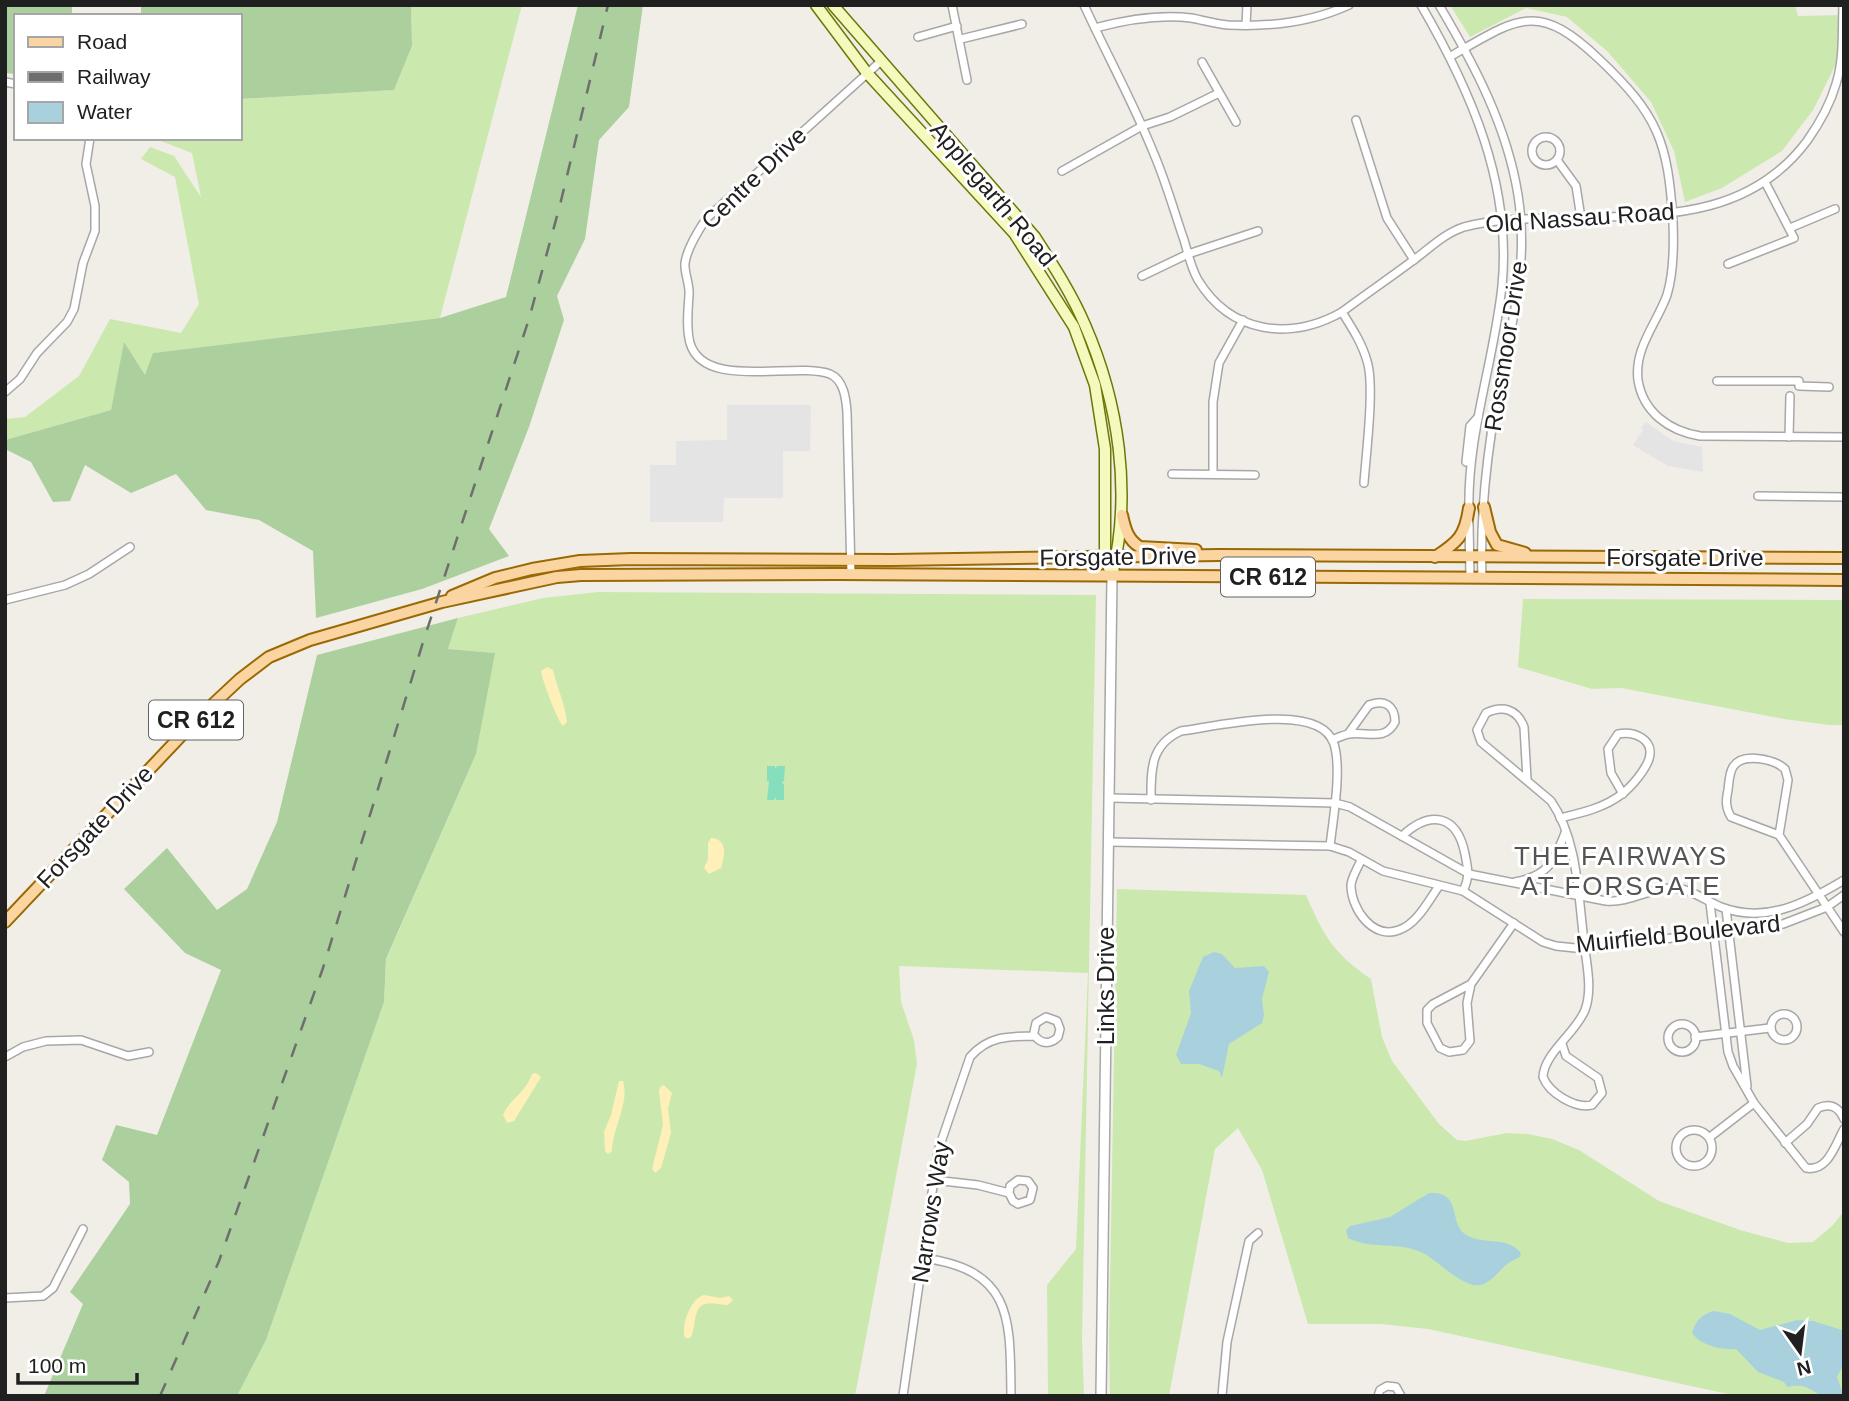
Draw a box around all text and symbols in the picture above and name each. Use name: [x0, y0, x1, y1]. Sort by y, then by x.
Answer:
legend: [14, 14, 242, 140]
text: Road: [77, 30, 127, 53]
text: Railway: [77, 65, 151, 88]
text: Water: [77, 100, 132, 123]
street label: Applegarth Road: [925, 116, 1062, 271]
street label: Centre Drive: [696, 121, 811, 234]
street label: Old Nassau Road: [1485, 197, 1675, 238]
street label: Rossmoor Drive: [1479, 259, 1532, 433]
street label: Forsgate Drive: [1039, 542, 1197, 571]
street label: Forsgate Drive: [1606, 544, 1764, 571]
road number: CR 612: [1221, 558, 1315, 596]
road number: CR 612: [149, 700, 243, 740]
street label: Forsgate Drive: [31, 760, 158, 893]
district label: THE FAIRWAYS AT FORSGATE: [1514, 841, 1728, 901]
street label: Muirfield Boulevard: [1574, 909, 1782, 958]
street label: Links Drive: [1092, 927, 1119, 1045]
street label: Narrows Way: [906, 1139, 955, 1285]
north arrow: [1765, 1317, 1835, 1387]
scale bar: [18, 1342, 136, 1386]
text: 100 m: [28, 1354, 86, 1377]
text: N: [1795, 1356, 1813, 1380]

